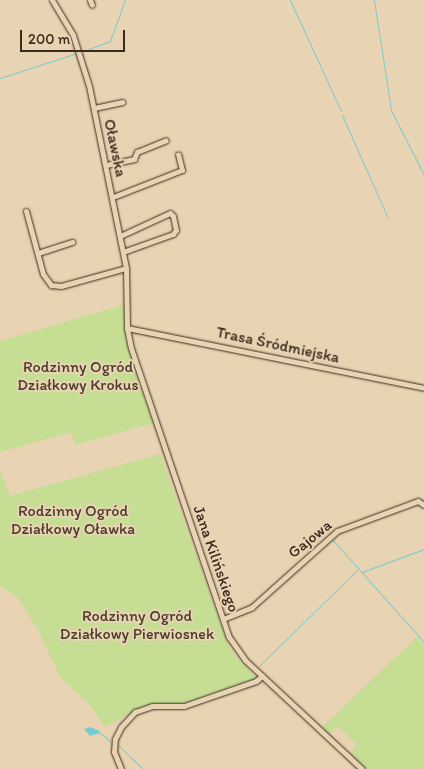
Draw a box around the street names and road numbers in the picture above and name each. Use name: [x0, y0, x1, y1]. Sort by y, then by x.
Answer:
street label: Oławska: [100, 117, 130, 179]
street label: Trasa Śródmiejska: [214, 323, 342, 367]
street label: Jana Kilińskiego: [189, 503, 243, 615]
street label: Gajowa: [284, 516, 336, 562]

